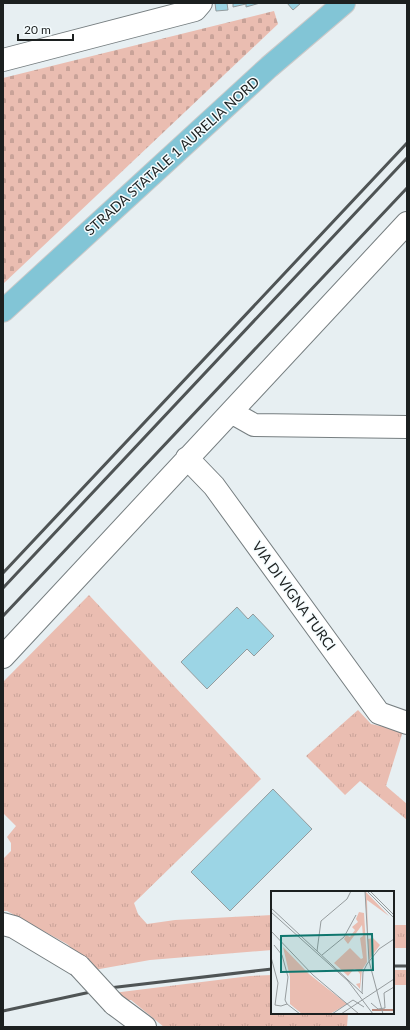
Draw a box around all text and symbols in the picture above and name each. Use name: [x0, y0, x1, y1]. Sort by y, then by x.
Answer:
scale bar: [18, 16, 73, 42]
text: 20 m: [24, 22, 51, 37]
street label: STRADA STATALE 1 AURELIA NORD: [81, 73, 262, 238]
street label: VIA DI VIGNA TURCI: [249, 538, 340, 654]
inset map: [271, 891, 394, 1014]

